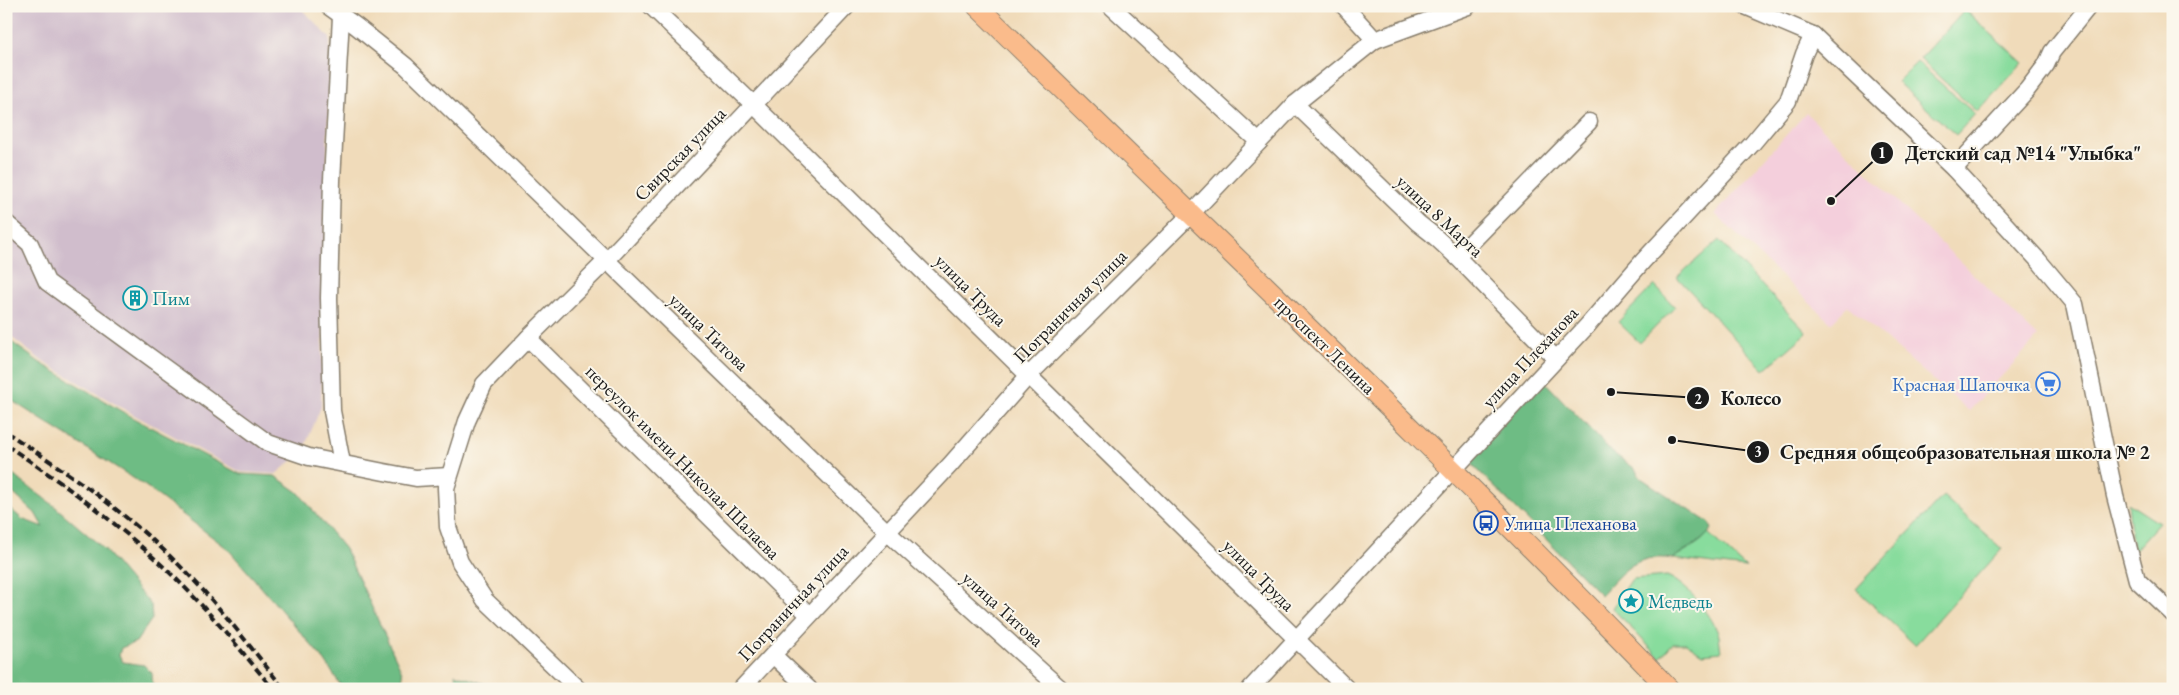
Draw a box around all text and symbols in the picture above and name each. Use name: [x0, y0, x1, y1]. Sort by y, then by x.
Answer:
street label: Свирская улица: [629, 101, 732, 207]
callout: Детский сад №14 "Улыбка": [1870, 135, 2151, 170]
text: Детский сад №14 "Улыбка": [1905, 140, 2141, 166]
text: 1: [1878, 143, 1886, 162]
street label: улица 8 Марта: [1391, 169, 1489, 263]
street label: Пограничная улица: [1008, 243, 1133, 368]
street label: улица Труда: [929, 248, 1013, 332]
building icon: Пим: [122, 285, 148, 311]
place label: Пим: [152, 286, 190, 311]
street label: улица Титова: [664, 288, 755, 377]
street label: проспект Ленина: [1269, 290, 1382, 400]
street label: улица Плеханова: [1476, 300, 1584, 413]
street label: переулок имени Николая Шалаева: [580, 359, 786, 565]
supermarket icon: Красная Шапочка: [2035, 371, 2061, 397]
place label: Красная Шапочка: [1892, 372, 2030, 397]
callout: Колесо: [1686, 381, 1792, 416]
text: Колесо: [1721, 385, 1781, 411]
text: 2: [1694, 389, 1702, 408]
callout: Средняя общеобразовательная школа № 2: [1746, 434, 2160, 469]
text: Средняя общеобразовательная школа № 2: [1780, 439, 2150, 465]
text: 3: [1754, 442, 1762, 461]
bus stop icon: Улица Плеханова: [1473, 510, 1499, 536]
place label: Улица Плеханова: [1503, 511, 1637, 536]
street label: улица Труда: [1217, 533, 1301, 617]
street label: Пограничная улица: [732, 539, 854, 667]
street label: улица Титова: [957, 566, 1050, 653]
place icon: Медведь: [1618, 588, 1644, 614]
place label: Медведь: [1648, 589, 1713, 614]

